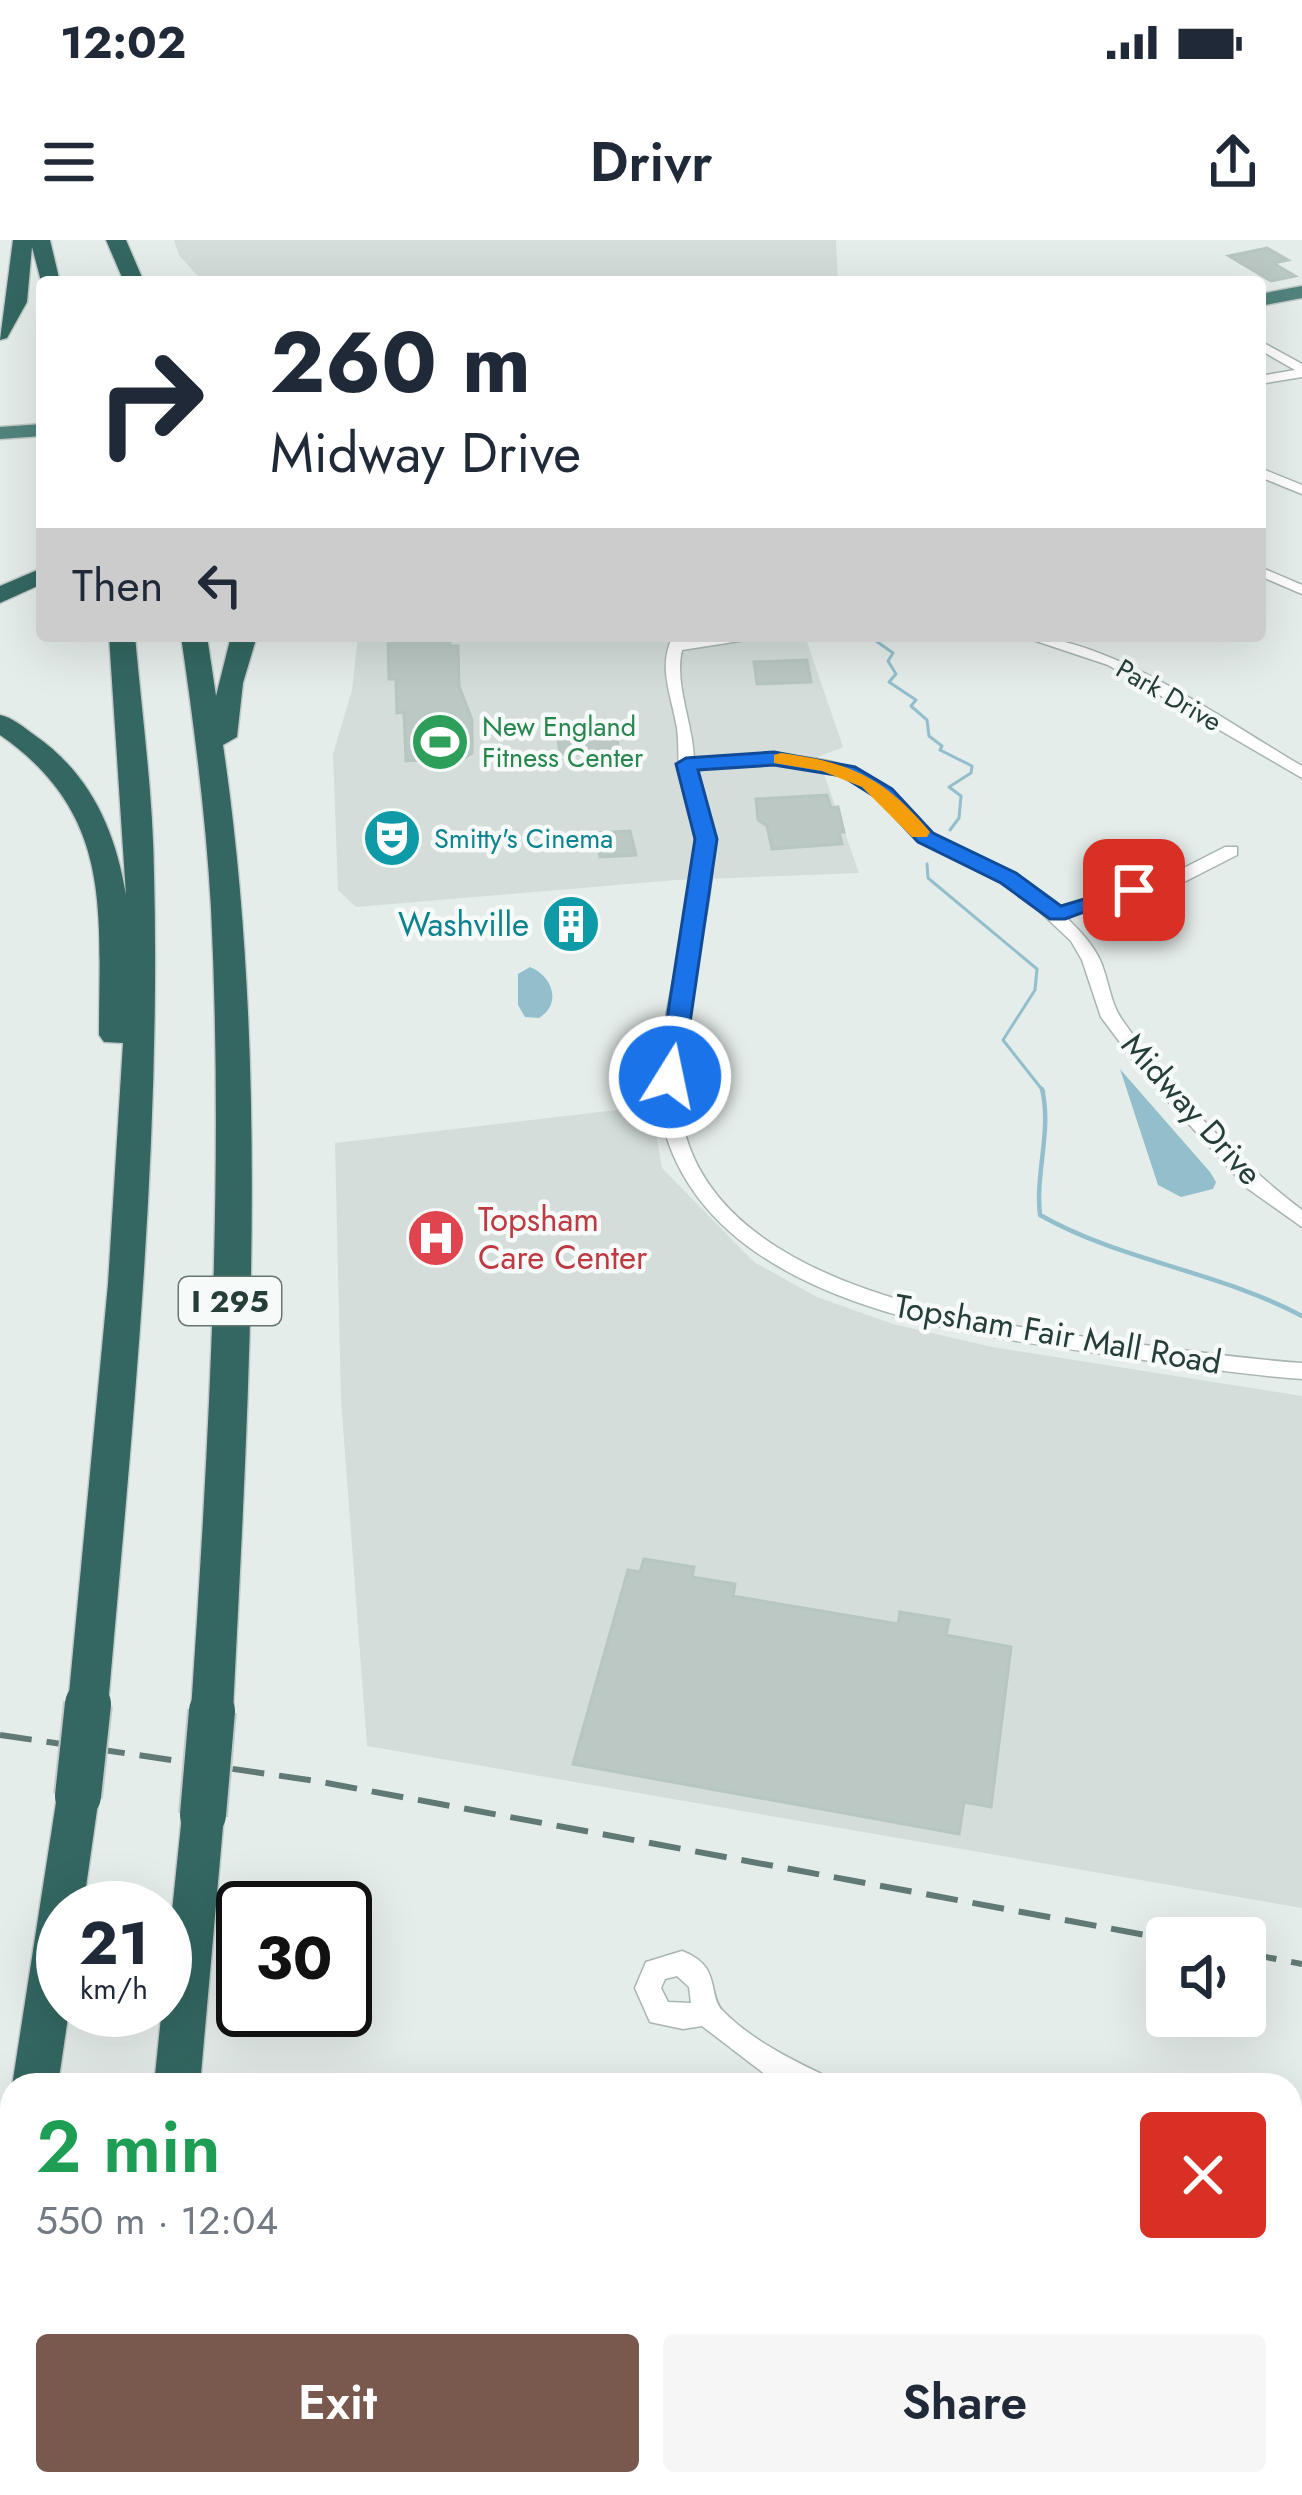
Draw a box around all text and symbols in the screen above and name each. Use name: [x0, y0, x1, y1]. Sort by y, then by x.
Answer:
text: 12:02: [60, 10, 186, 75]
text: Drivr: [590, 123, 712, 201]
icon: menu: [36, 129, 102, 195]
icon: share: [1200, 129, 1266, 195]
text: 260 m: [270, 302, 531, 424]
icon: right: [72, 324, 228, 480]
text: Midway Drive: [270, 414, 581, 492]
icon: left: [187, 552, 253, 618]
text: Then: [72, 553, 163, 618]
street label: Park Drive: [1109, 649, 1229, 741]
place label: New England Fitness Center: [482, 707, 644, 777]
sports icon: New England Fitness Center: [409, 711, 471, 773]
theatre icon: Smitty's Cinema: [361, 807, 423, 869]
place label: Smitty's Cinema: [434, 819, 613, 858]
pin: [1083, 839, 1185, 941]
icon: arrive: [1101, 857, 1167, 923]
building icon: Washville: [540, 893, 602, 955]
place label: Washville: [398, 901, 529, 948]
position arrow: [607, 1014, 733, 1140]
street label: Midway Drive: [1111, 1023, 1273, 1195]
place label: Topsham Care Center: [478, 1196, 648, 1281]
hospital icon: Topsham Care Center: [405, 1207, 467, 1269]
road number: I 295: [179, 1277, 281, 1325]
street label: Topsham Fair Mall Road: [891, 1282, 1225, 1386]
speed limit sign: 30: [216, 1881, 372, 2037]
text: 21: [79, 1900, 149, 1987]
map controls: [1146, 1917, 1266, 2037]
button: sound: [1146, 1917, 1266, 2037]
text: km/h: [80, 1967, 148, 2010]
text: 2 min: [36, 2095, 221, 2199]
button: close: [1140, 2112, 1266, 2238]
text: 550 m · 12:04: [36, 2192, 278, 2249]
button: Exit: [36, 2334, 639, 2472]
button: Share: [663, 2334, 1266, 2472]

